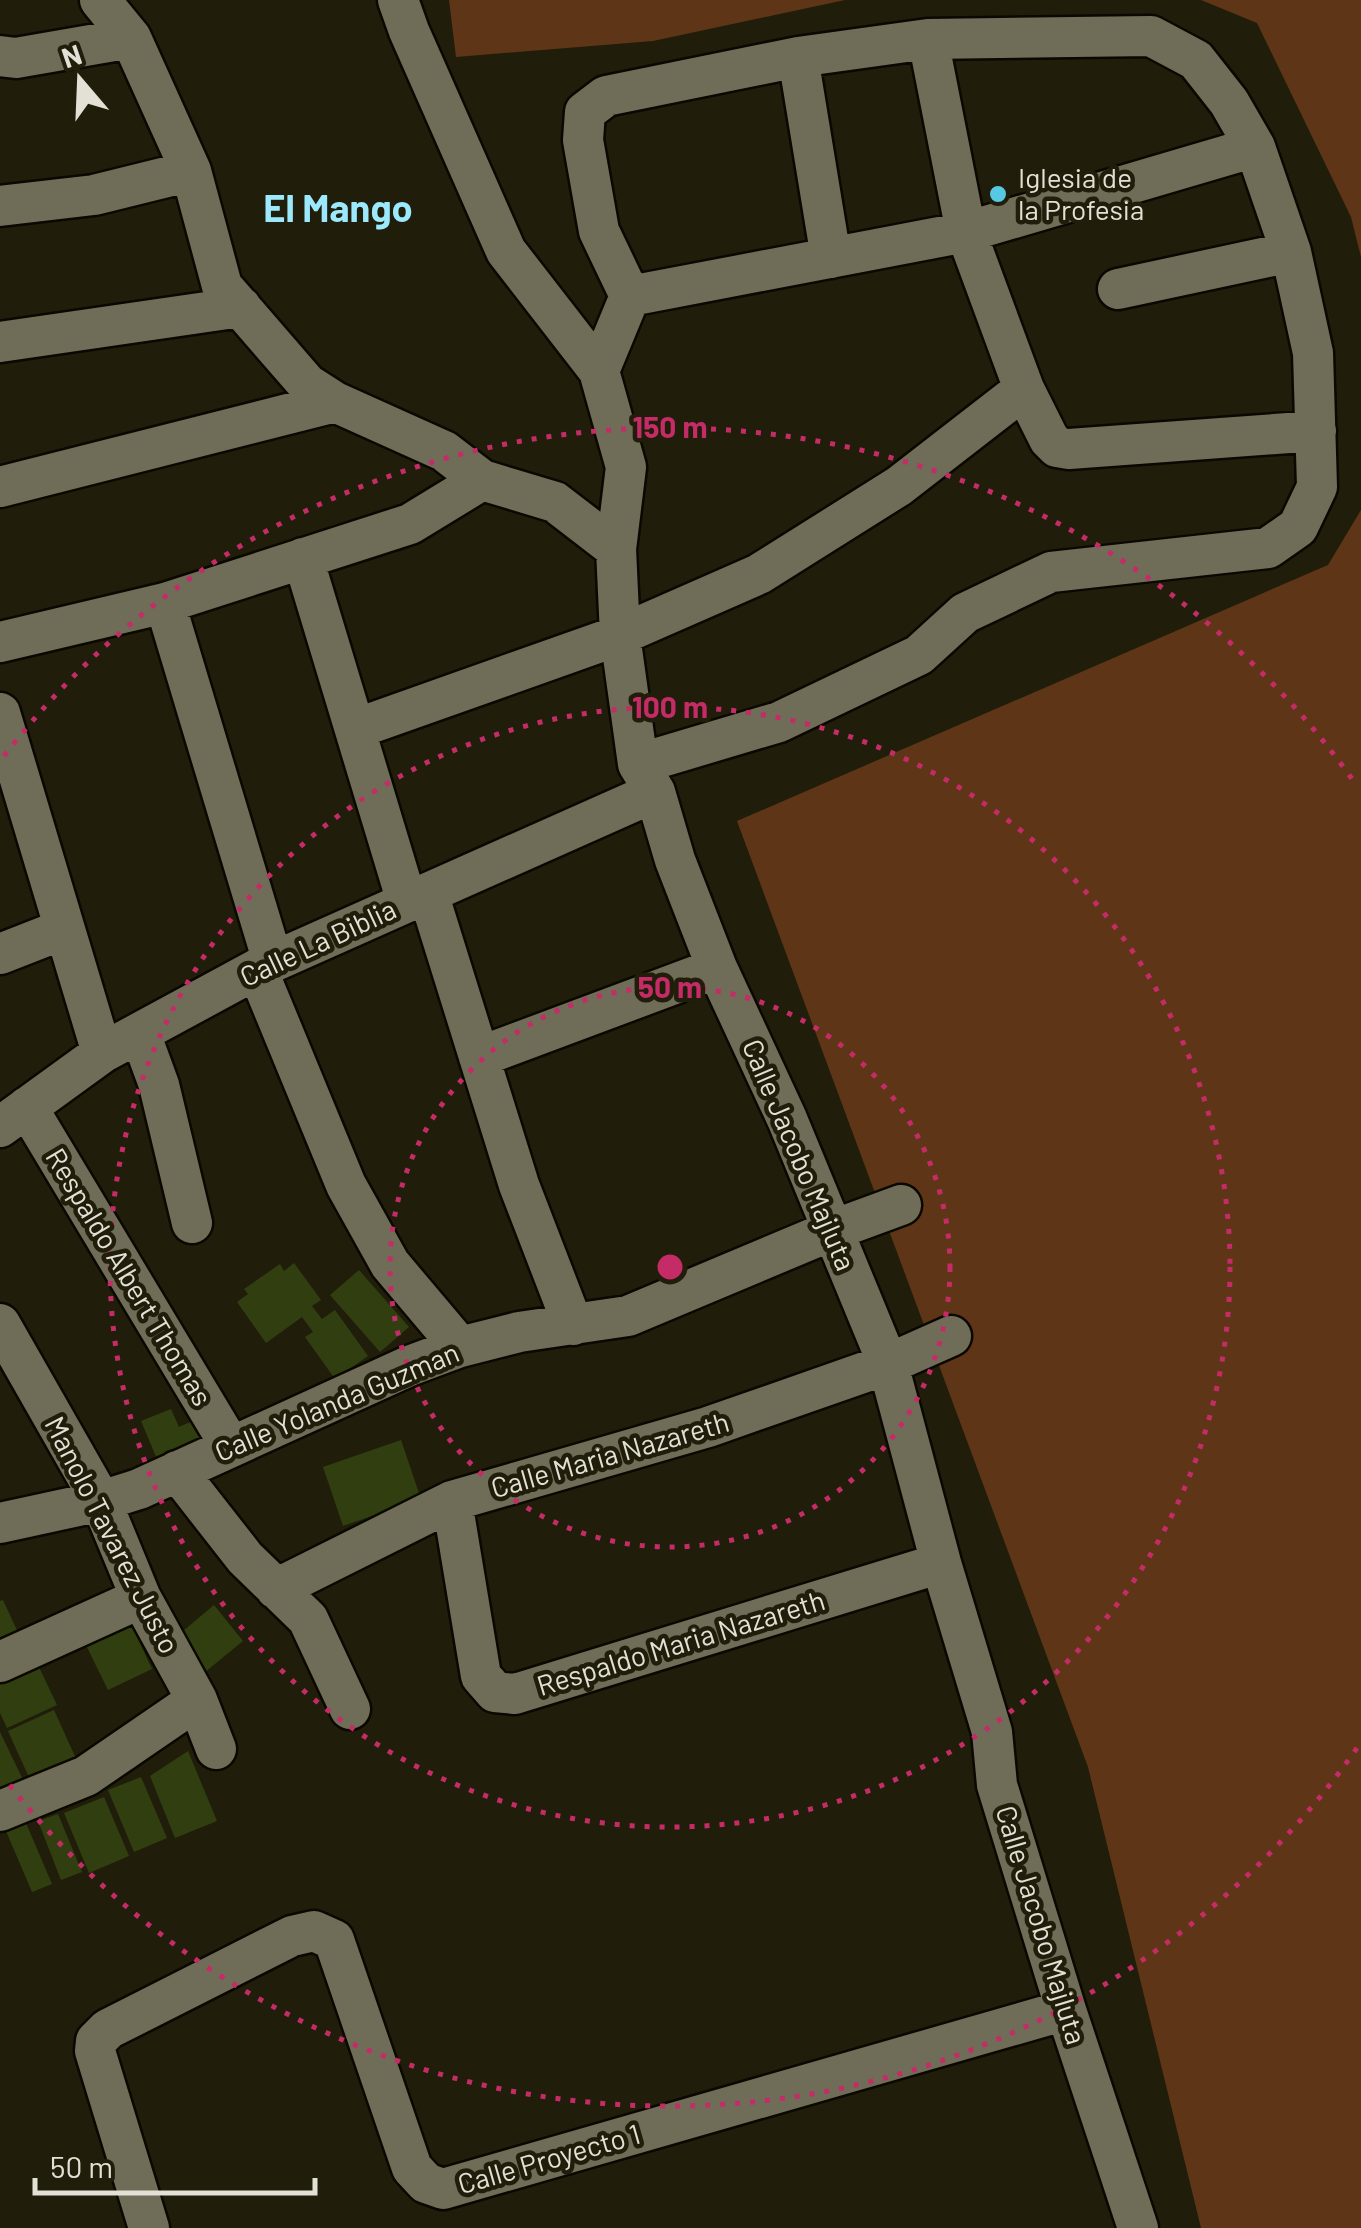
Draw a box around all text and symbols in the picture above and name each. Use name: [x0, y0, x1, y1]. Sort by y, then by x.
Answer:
north arrow: [30, 30, 130, 130]
text: N: [57, 36, 86, 75]
place label: Iglesia de la Profesia: [1018, 160, 1144, 226]
marker: Iglesia de la Profesia: [987, 183, 1009, 205]
district label: El Mango: [263, 184, 413, 230]
text: 150 m: [633, 408, 707, 444]
text: 100 m: [632, 688, 708, 724]
street label: Calle La Biblia: [234, 891, 401, 993]
text: 50 m: [638, 968, 702, 1004]
street label: Calle Jacobo Majluta: [736, 1034, 864, 1275]
street label: Respaldo Albert Thomas: [39, 1142, 220, 1411]
centre of rings: [652, 1249, 688, 1285]
street label: Calle Yolanda Guzman: [209, 1334, 464, 1468]
street label: Calle Maria Nazareth: [487, 1404, 733, 1504]
street label: Manolo Tavarez Justo: [38, 1410, 187, 1659]
street label: Respaldo Maria Nazareth: [533, 1582, 829, 1702]
street label: Calle Jacobo Majluta: [989, 1801, 1094, 2048]
street label: Calle Proyecto 1: [454, 2116, 644, 2200]
scale bar: [35, 2133, 315, 2195]
text: 50 m: [50, 2148, 113, 2184]

